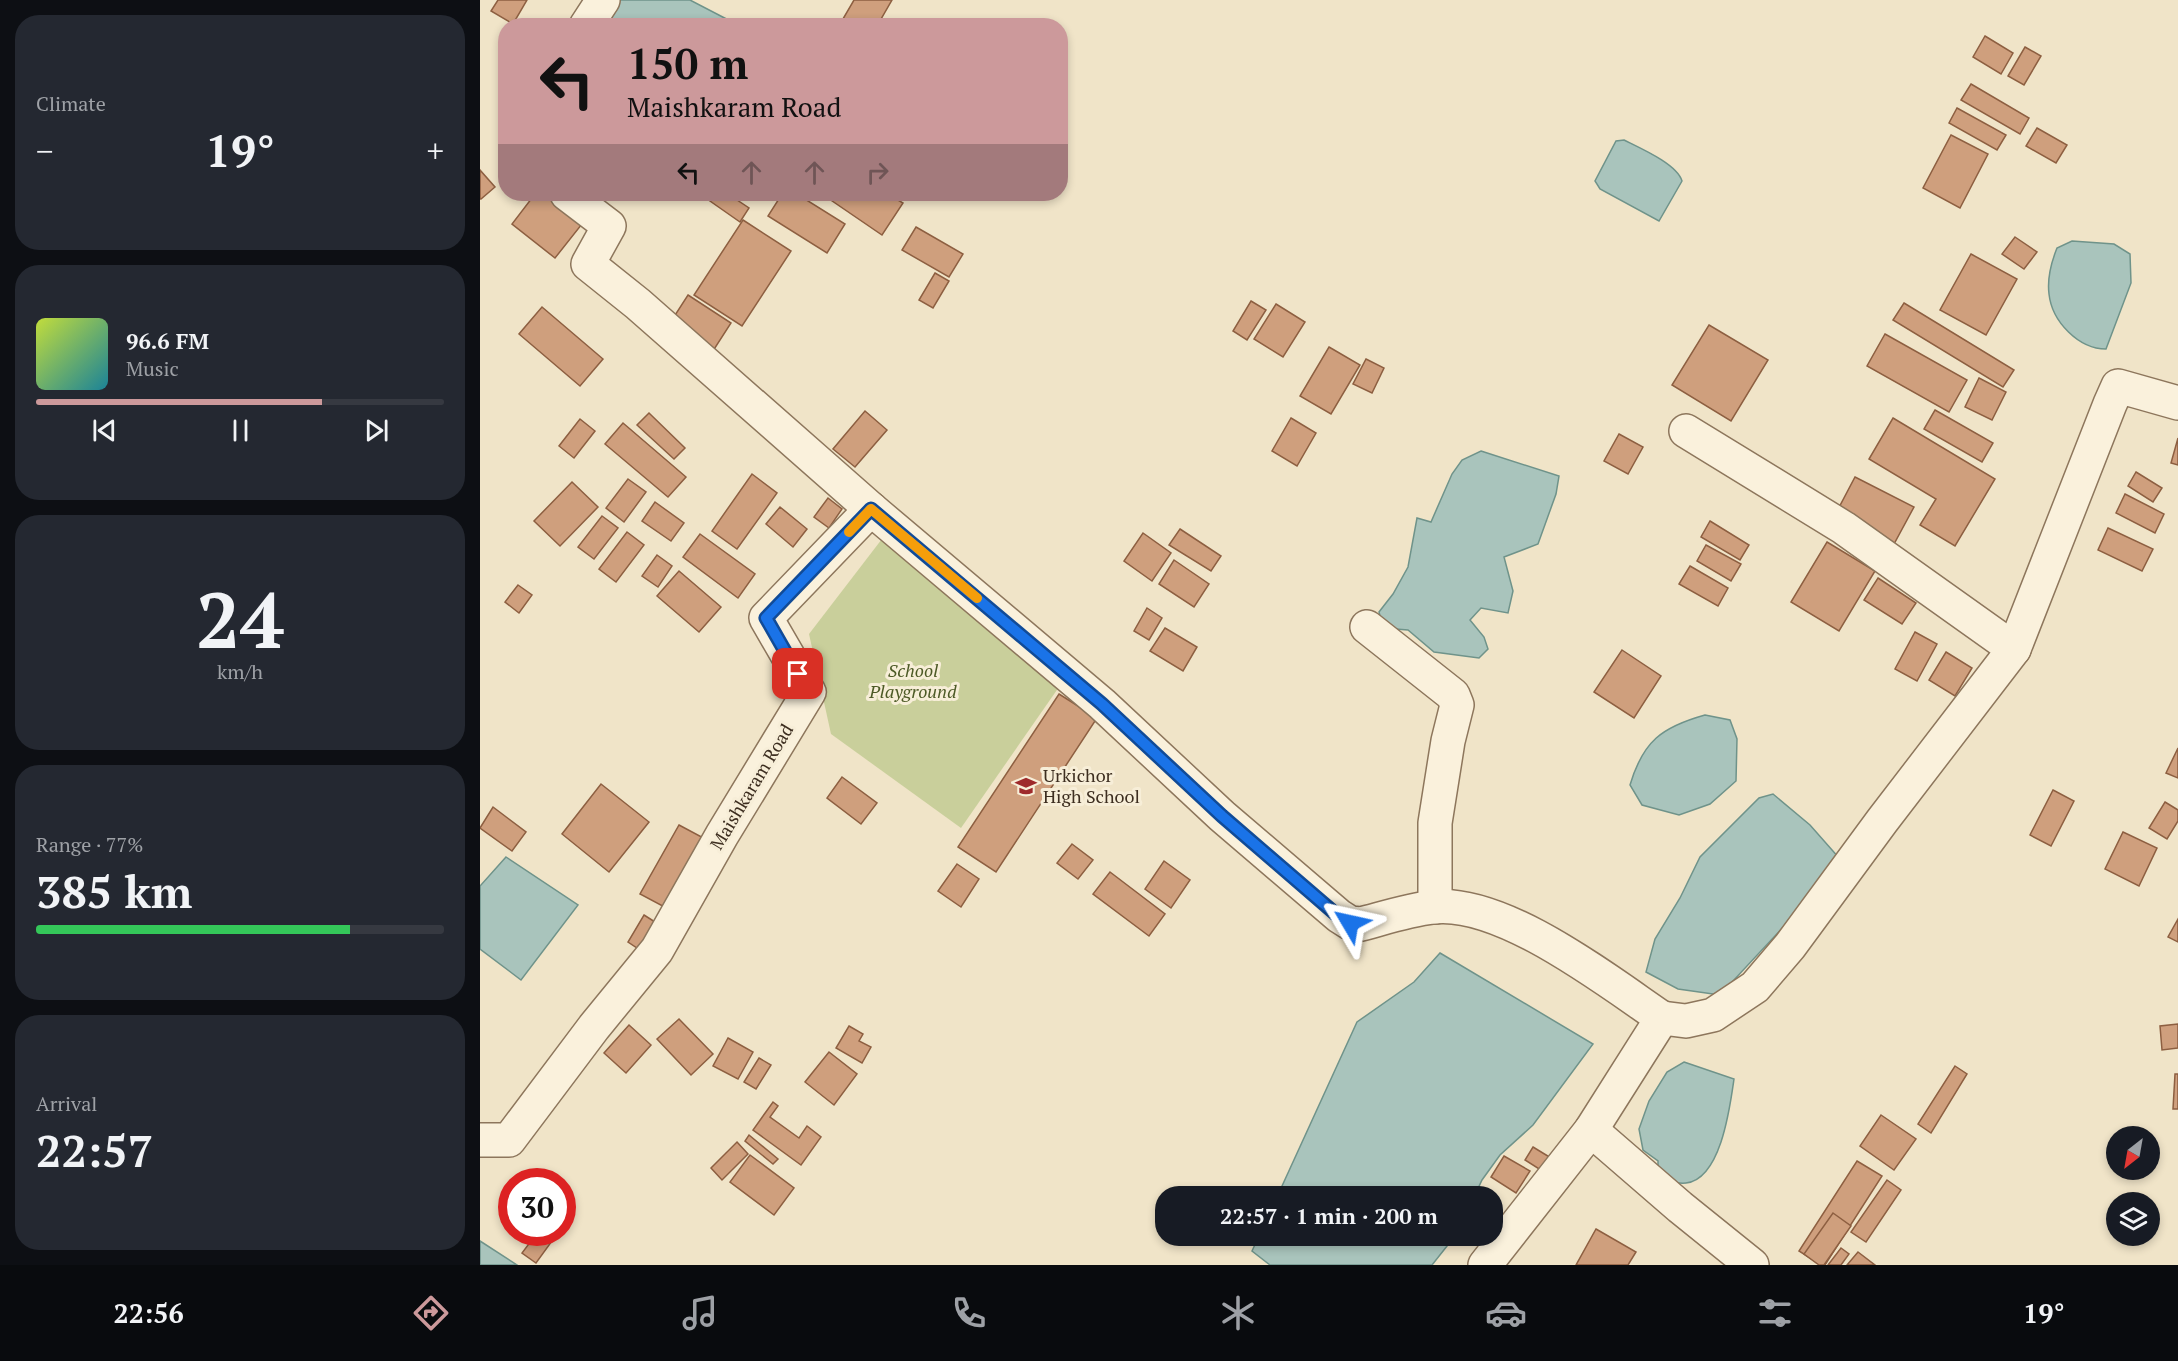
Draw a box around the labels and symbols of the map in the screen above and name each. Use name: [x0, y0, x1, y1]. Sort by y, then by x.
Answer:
pin: [772, 648, 823, 699]
park label: School Playground: [868, 658, 957, 703]
street label: Maishkaram Road: [704, 719, 798, 854]
place label: Urkichor High School: [1043, 763, 1140, 808]
school or university icon: Urkichor High School: [1014, 774, 1038, 798]
position arrow: [1318, 891, 1382, 955]
north arrow: [2106, 1126, 2160, 1180]
speed limit sign: 30: [498, 1168, 576, 1246]

